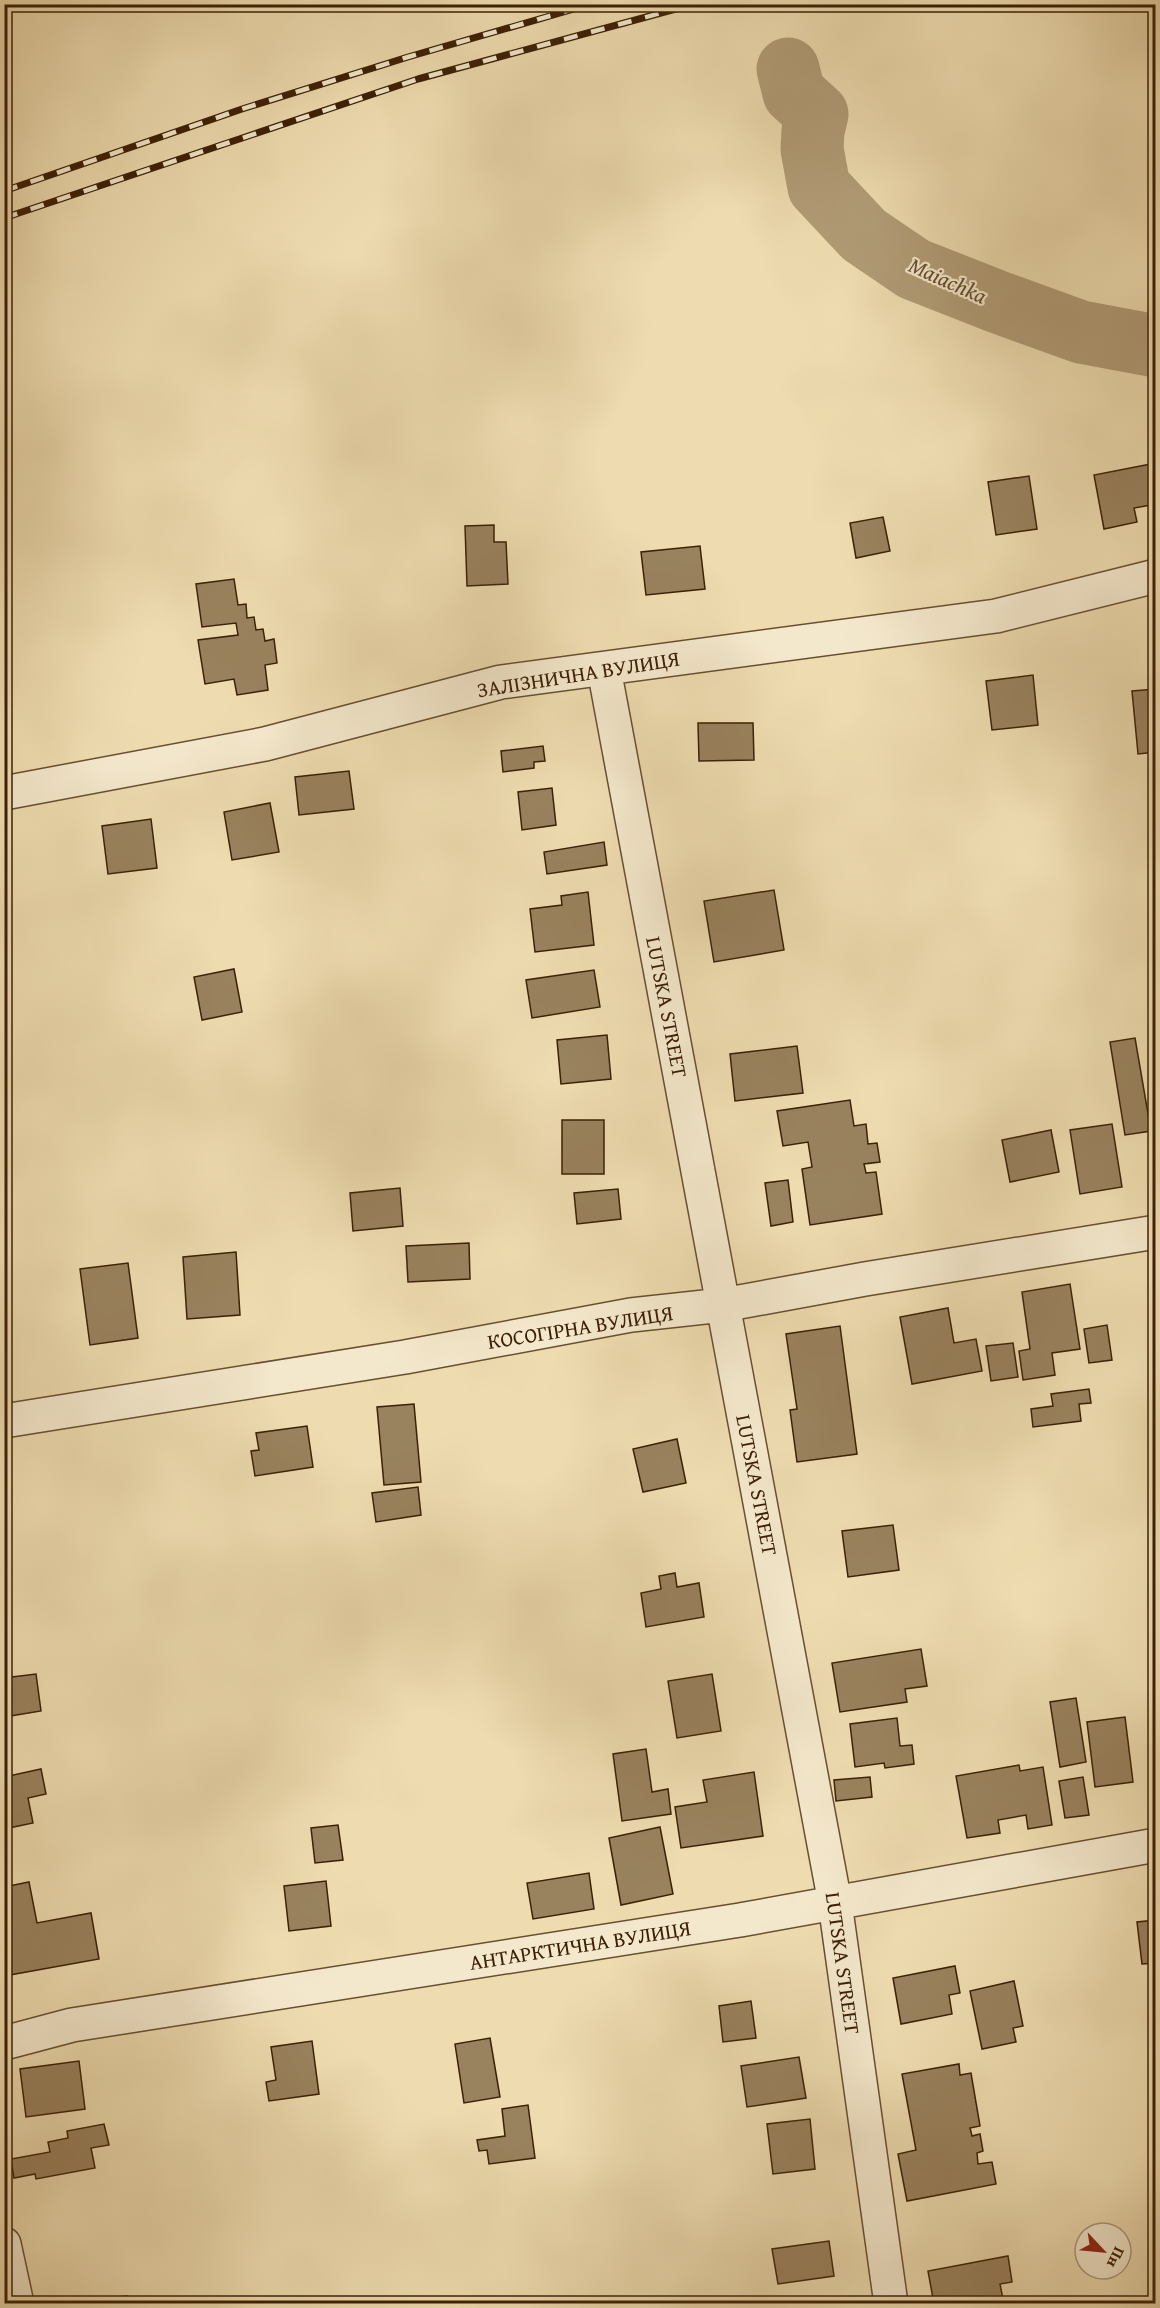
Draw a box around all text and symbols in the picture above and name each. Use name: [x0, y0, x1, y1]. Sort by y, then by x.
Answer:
water label: Maiachka: [904, 249, 992, 311]
street label: ЗАЛІЗНИЧНА ВУЛИЦЯ: [475, 643, 681, 705]
street label: LUTSKA STREET: [638, 934, 696, 1080]
street label: КОСОГІРНА ВУЛИЦЯ: [485, 1297, 675, 1357]
street label: LUTSKA STREET: [728, 1412, 786, 1558]
street label: LUTSKA STREET: [818, 1890, 868, 2036]
street label: АНТАРКТИЧНА ВУЛИЦЯ: [467, 1912, 693, 1978]
north arrow: [1073, 2221, 1133, 2281]
text: Пн: [1101, 2243, 1132, 2272]

